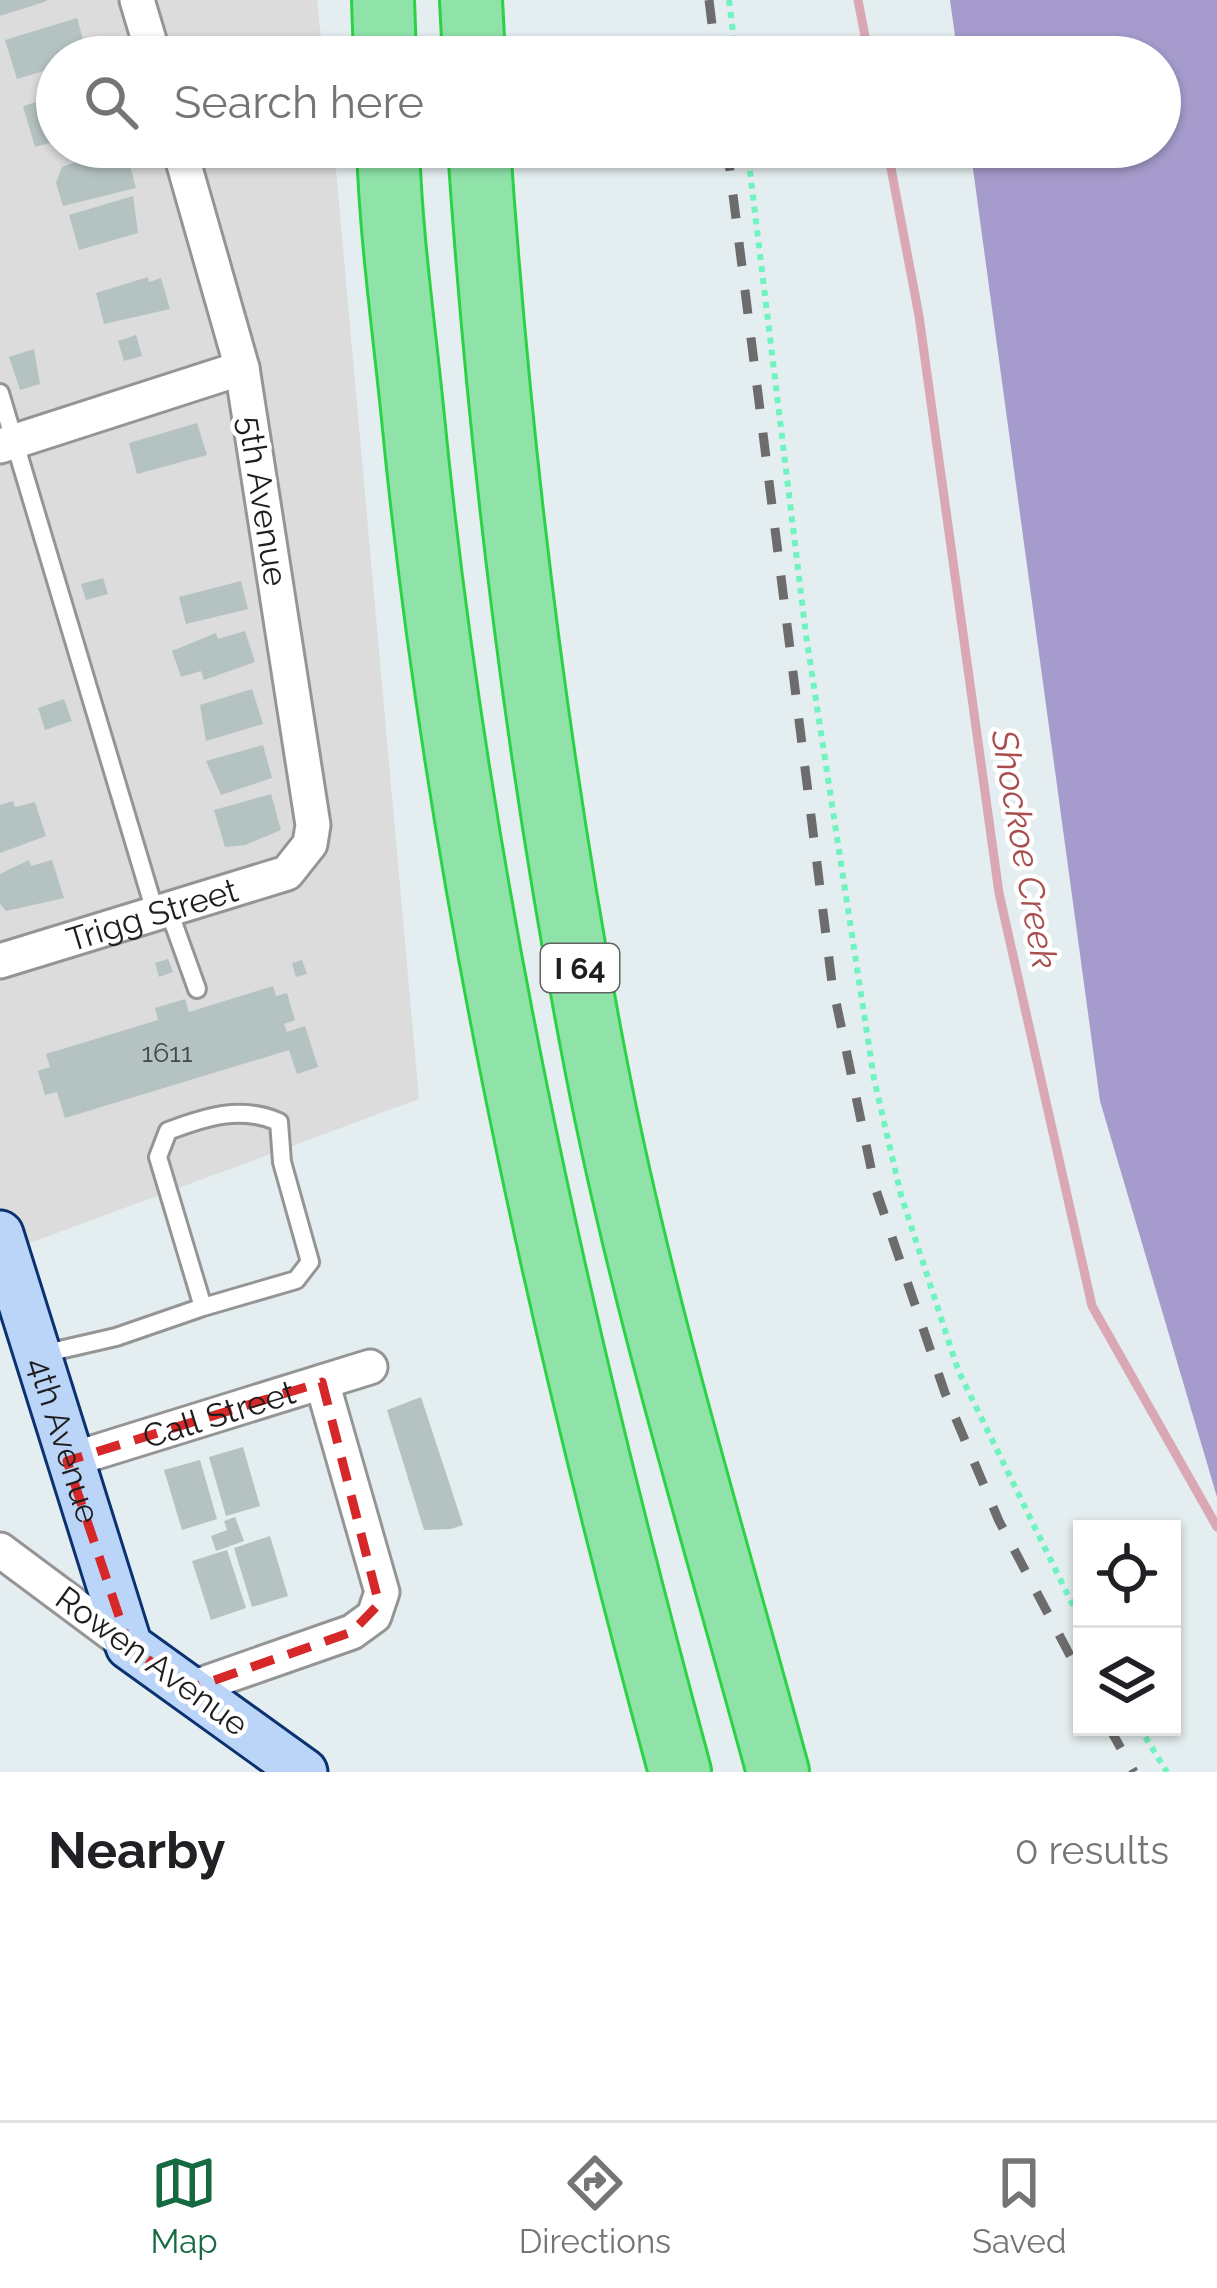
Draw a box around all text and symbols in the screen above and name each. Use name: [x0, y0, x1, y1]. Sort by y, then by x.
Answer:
search box: [36, 36, 1181, 168]
icon: search: [78, 69, 144, 135]
text: Search here: [174, 76, 424, 129]
street label: 5th Avenue: [230, 413, 296, 589]
water label: Shockoe Creek: [983, 725, 1067, 972]
street label: Trigg Street: [62, 870, 242, 959]
road number: I 64: [541, 944, 619, 992]
house number: 1611: [142, 1037, 192, 1068]
street label: 4th Avenue: [20, 1352, 109, 1528]
street label: Call Street: [138, 1372, 300, 1456]
map controls: [1073, 1520, 1181, 1736]
button: locate: [1073, 1520, 1181, 1628]
street label: Rowen Avenue: [48, 1578, 256, 1744]
button: layers: [1073, 1628, 1181, 1736]
text: Nearby: [48, 1820, 225, 1880]
text: 0 results: [1015, 1827, 1169, 1873]
tab: Map: [151, 2150, 218, 2261]
tab: Directions: [519, 2150, 671, 2261]
tab: Saved: [972, 2150, 1066, 2261]

